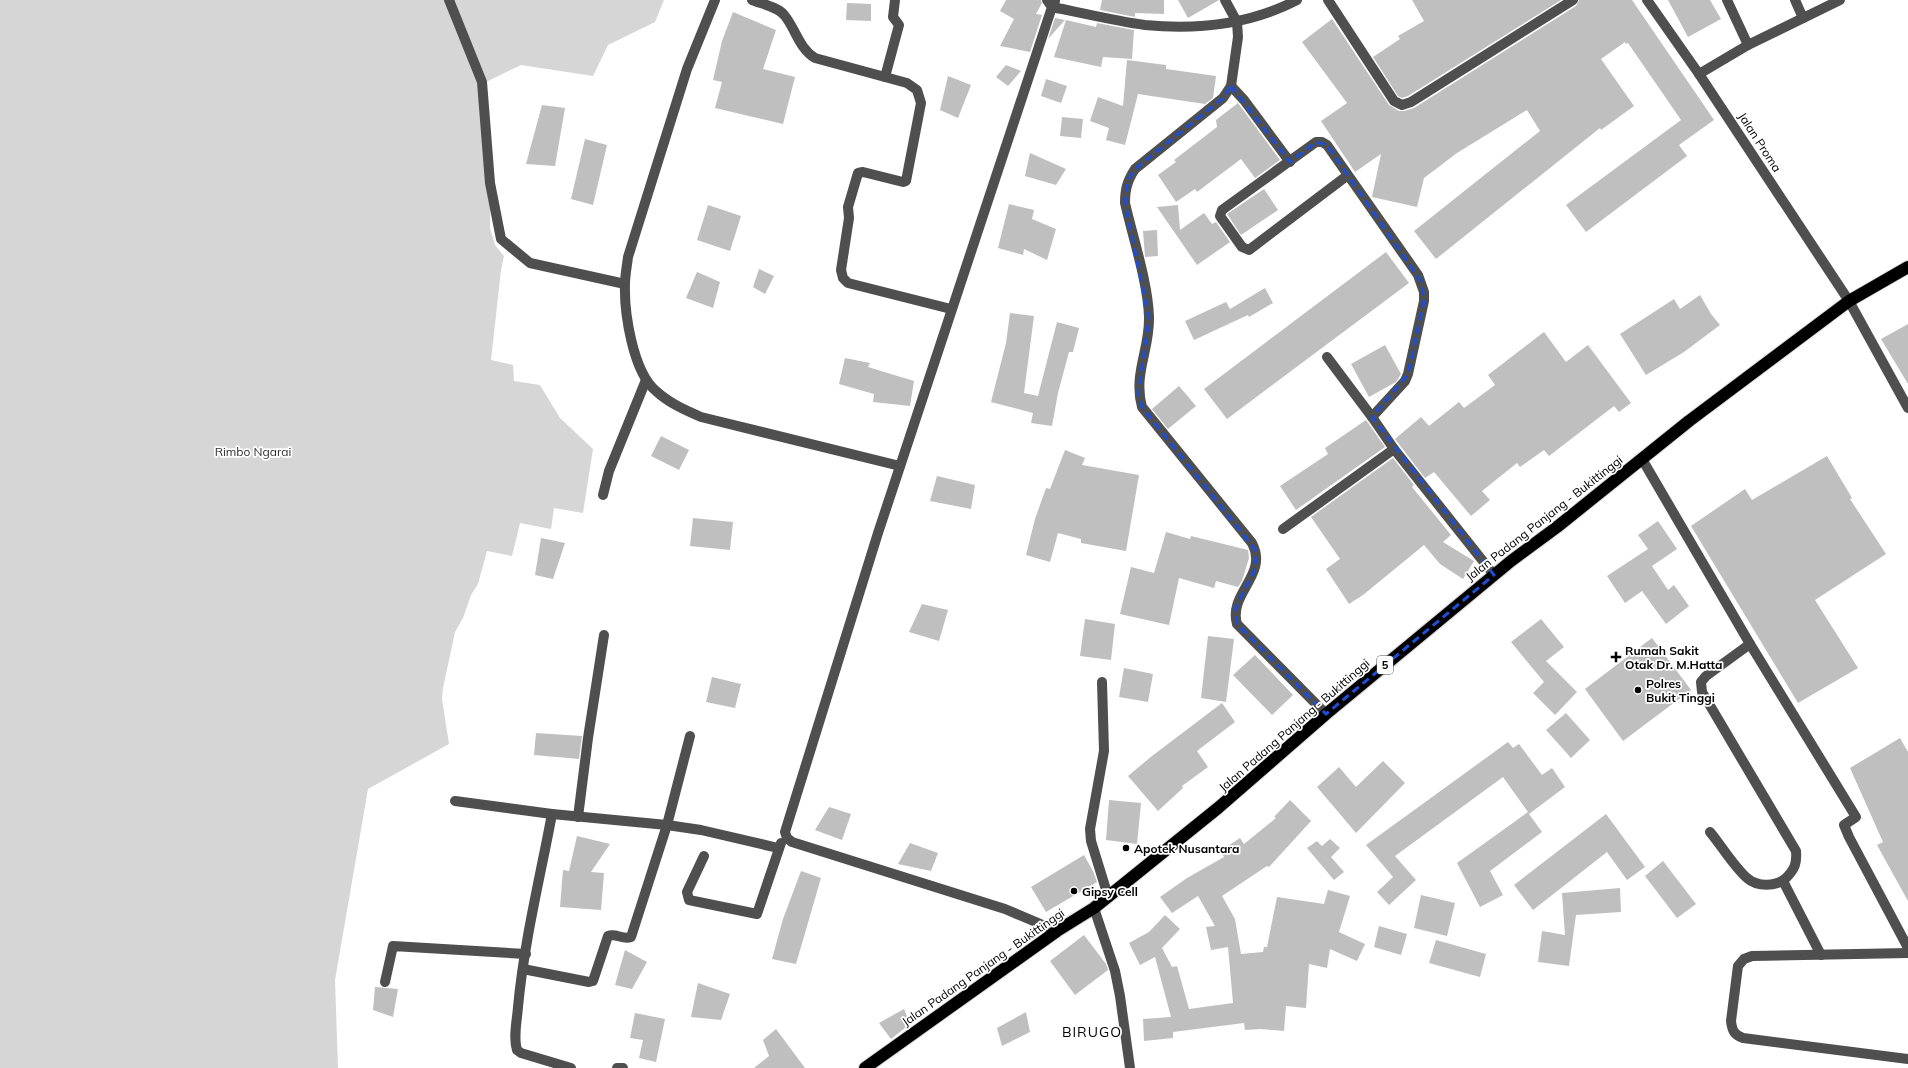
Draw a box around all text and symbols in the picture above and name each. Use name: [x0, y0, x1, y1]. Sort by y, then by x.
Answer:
street label: Jalan Proma: [1735, 109, 1785, 175]
park label: Rimbo Ngarai: [215, 444, 291, 459]
street label: Jalan Padang Panjang - Bukittinggi: [1463, 452, 1626, 584]
place label: Rumah Sakit Otak Dr. M.Hatta: [1625, 643, 1723, 672]
marker: Rumah Sakit Otak Dr. M.Hatta: [1610, 651, 1622, 663]
street label: Jalan Padang Panjang - Bukittinggi: [1216, 655, 1373, 795]
road number: 5: [1377, 656, 1393, 674]
place label: Polres Bukit Tinggi: [1646, 676, 1715, 705]
marker: Polres Bukit Tinggi: [1633, 685, 1643, 695]
place label: Apotek Nusantara: [1134, 841, 1239, 856]
marker: Apotek Nusantara: [1121, 843, 1131, 853]
place label: Gipsy Cell: [1082, 884, 1138, 899]
marker: Gipsy Cell: [1069, 886, 1079, 896]
street label: Jalan Padang Panjang - Bukittinggi: [899, 905, 1067, 1029]
district label: BIRUGO: [1062, 1023, 1122, 1041]

